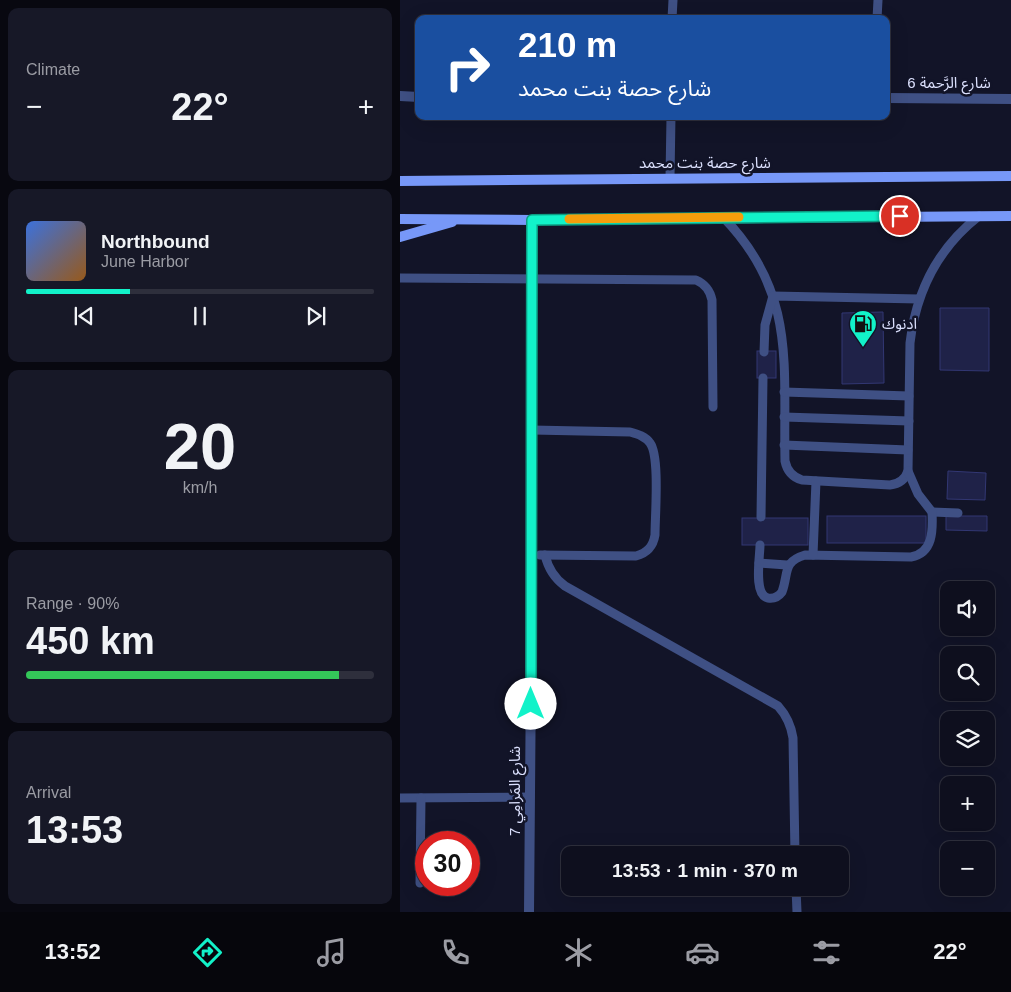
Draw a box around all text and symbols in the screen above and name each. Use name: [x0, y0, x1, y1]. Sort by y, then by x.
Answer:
text: 210 m: [518, 25, 617, 64]
icon: right: [435, 35, 500, 100]
text: Climate: [26, 61, 80, 78]
street label: شارع الرَّحمة 6: [907, 74, 991, 95]
text: شارع حصة بنت محمد: [518, 76, 711, 101]
text: 22°: [171, 86, 229, 128]
text: −: [26, 91, 42, 122]
text: +: [358, 91, 374, 122]
street label: شارع حصة بنت محمد: [639, 154, 771, 175]
pin: [879, 195, 921, 237]
icon: arrive: [886, 202, 914, 230]
text: Northbound: [101, 231, 210, 252]
text: June Harbor: [101, 253, 189, 270]
icon: previous: [70, 302, 98, 330]
icon: pause: [186, 302, 214, 330]
icon: next: [302, 302, 330, 330]
fuel station icon: ادنوك: [848, 309, 878, 348]
place label: ادنوك: [882, 315, 917, 333]
text: 20: [164, 410, 236, 483]
text: km/h: [183, 479, 217, 496]
map controls: [940, 581, 995, 896]
button: sound: [940, 581, 995, 636]
text: Range · 90%: [26, 595, 119, 612]
text: 450 km: [26, 620, 155, 662]
button: search: [940, 646, 995, 701]
position arrow: [504, 677, 556, 729]
button: layers: [940, 711, 995, 766]
street label: شارع المَرامِي 7: [506, 746, 527, 836]
button: +: [940, 776, 995, 831]
text: Arrival: [26, 784, 71, 801]
text: 13:53: [26, 809, 123, 851]
speed limit sign: 30: [415, 831, 480, 896]
button: −: [940, 841, 995, 896]
text: 13:53 · 1 min · 370 m: [612, 860, 798, 881]
icon: directions: [190, 935, 225, 970]
icon: music: [314, 935, 349, 970]
icon: phone: [438, 935, 473, 970]
icon: climate: [561, 935, 596, 970]
icon: car: [685, 935, 720, 970]
icon: filters: [809, 935, 844, 970]
text: 13:52: [44, 939, 101, 964]
text: 22°: [933, 939, 966, 964]

